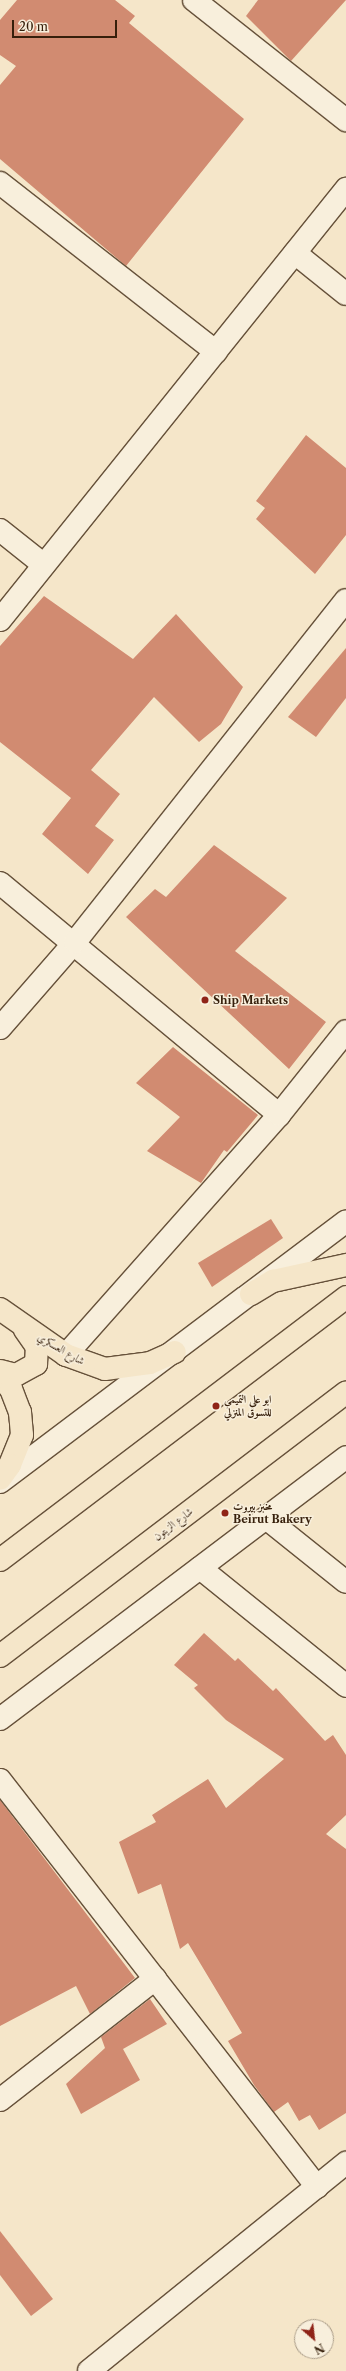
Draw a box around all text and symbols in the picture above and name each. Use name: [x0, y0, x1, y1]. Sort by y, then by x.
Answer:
scale bar: [14, 12, 119, 38]
text: 20 m: [19, 19, 48, 34]
place label: Ship Markets: [213, 993, 288, 1007]
marker: Ship Markets: [200, 995, 210, 1005]
street label: شارع العسكري: [35, 1330, 87, 1368]
place label: ابو علي التميمي للتسوق المنزلي: [224, 1393, 272, 1419]
marker: ابو علي التميمي للتسوق المنزلي: [211, 1401, 221, 1411]
place label: مخبز بيروت Beirut Bakery: [233, 1500, 312, 1526]
street label: شارع الزيتون: [151, 1505, 195, 1543]
marker: مخبز بيروت Beirut Bakery: [220, 1508, 230, 1518]
north arrow: [294, 2319, 334, 2359]
text: N: [312, 2340, 327, 2357]

